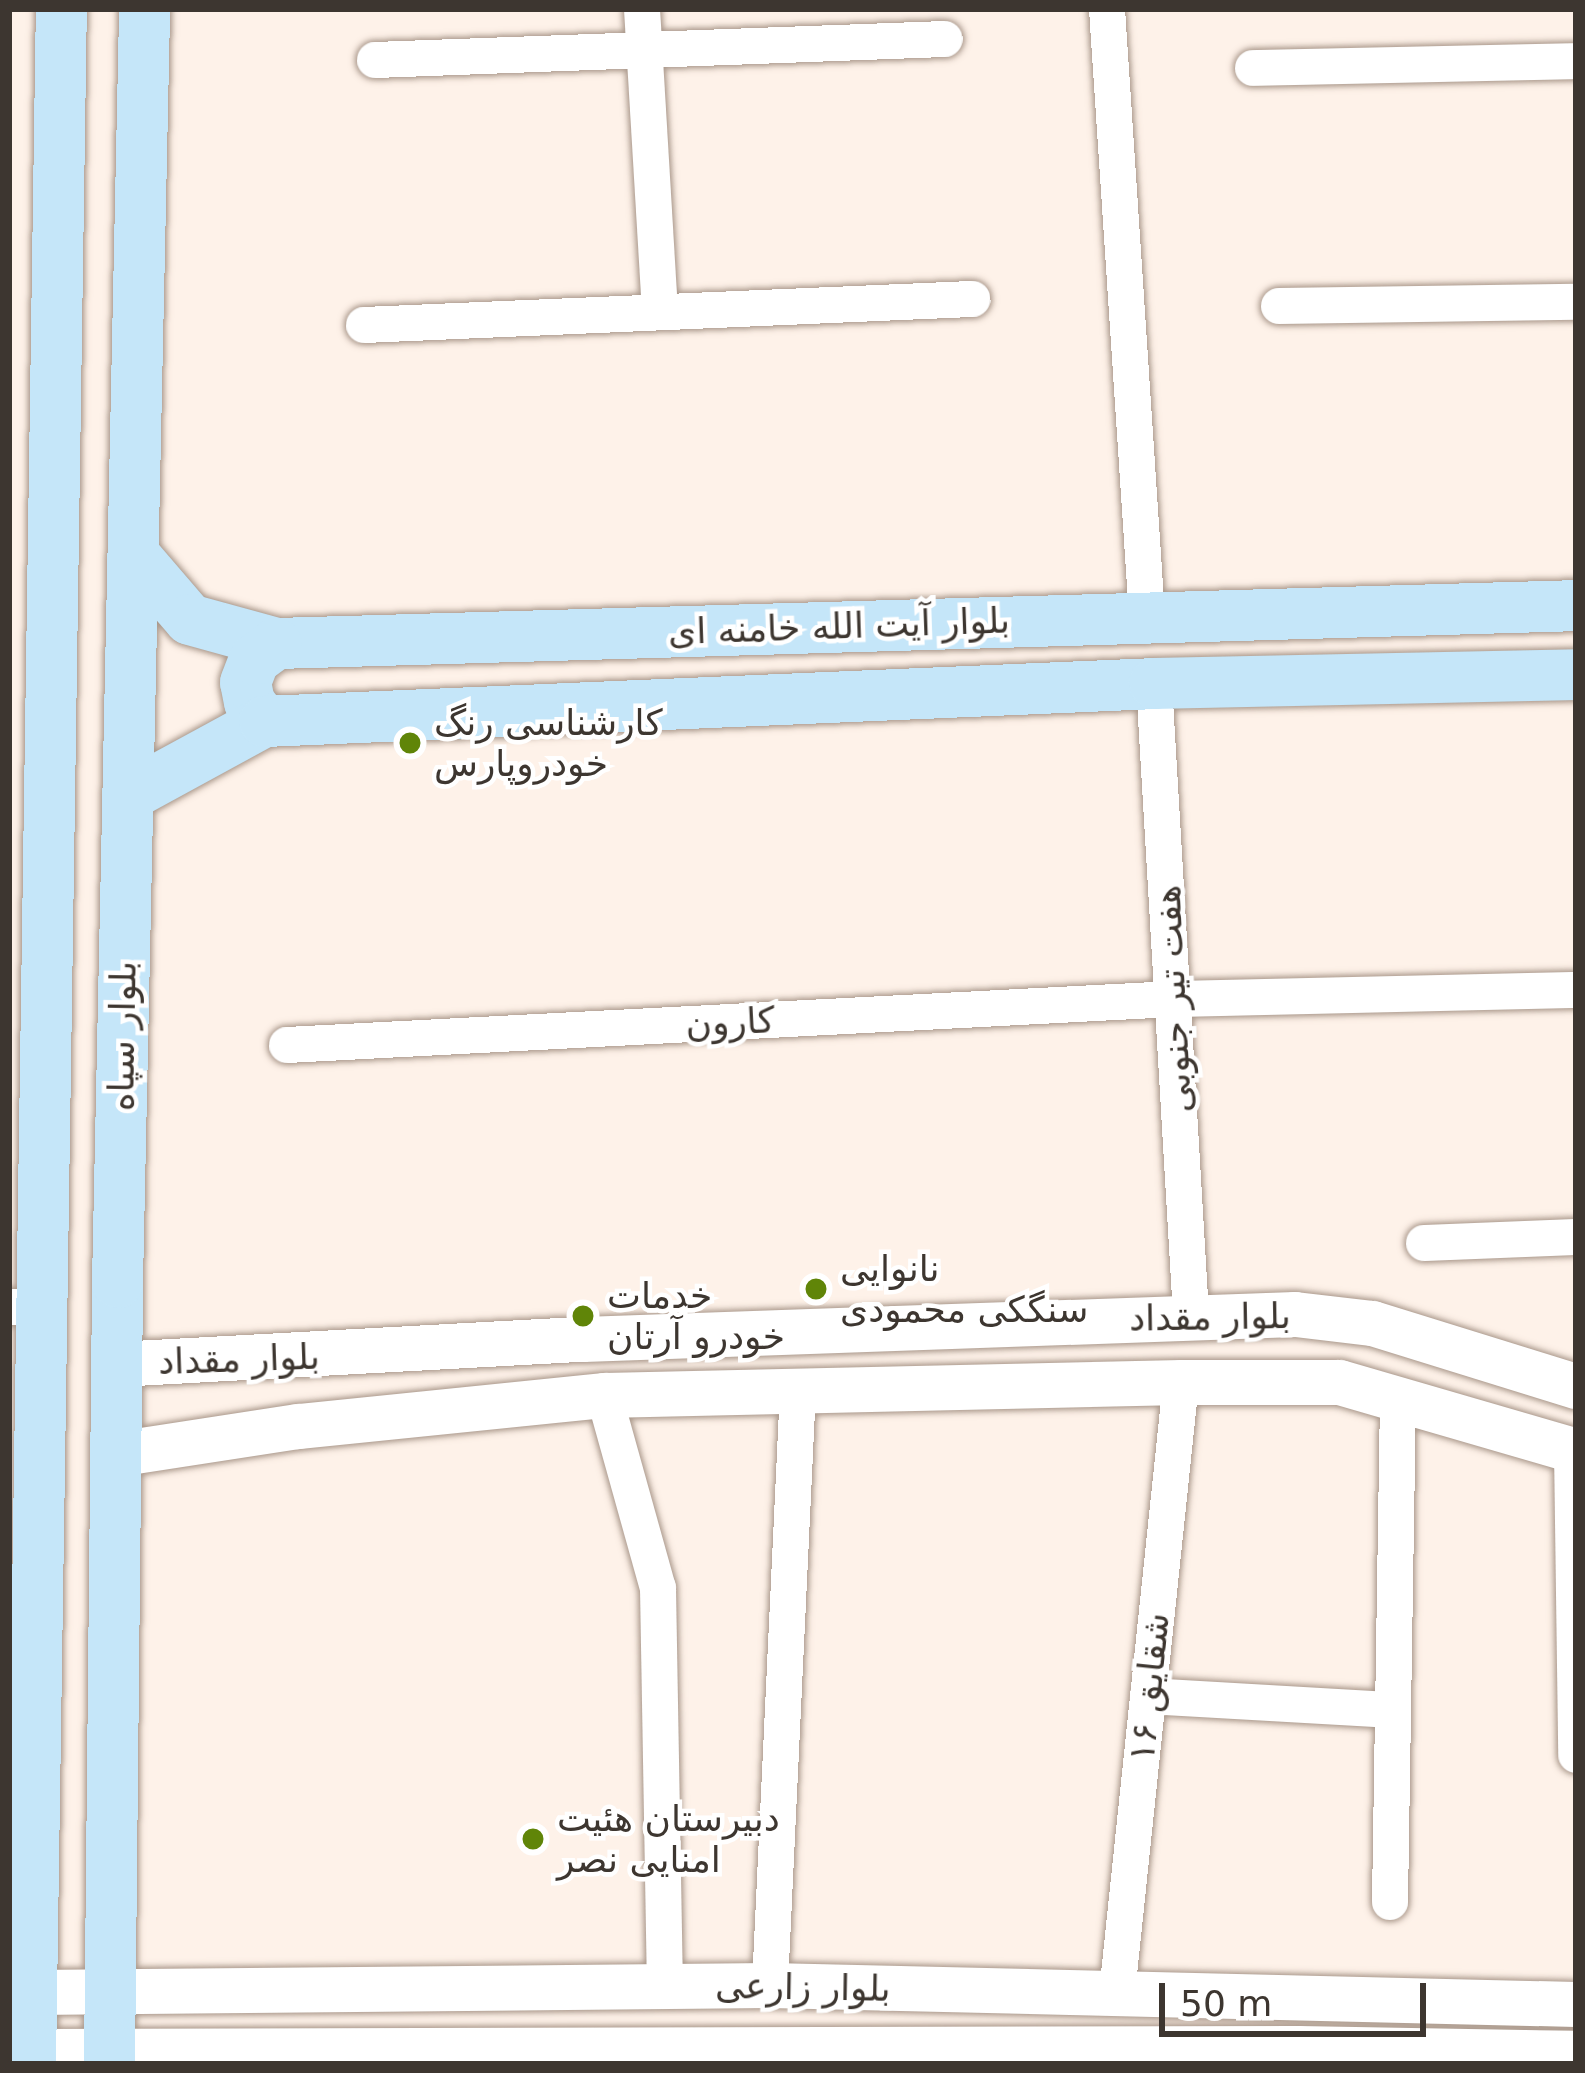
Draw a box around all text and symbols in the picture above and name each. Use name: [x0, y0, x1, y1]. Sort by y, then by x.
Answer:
street label: بلوار آیت الله خامنه ای: [667, 598, 1011, 654]
place label: کارشناسی رنگ خودروپارس: [434, 700, 663, 785]
marker: کارشناسی رنگ خودروپارس: [397, 730, 423, 756]
street label: هفت تیر جنوبی: [1145, 884, 1201, 1114]
street label: بلوار سپاه: [99, 961, 145, 1111]
street label: کارون: [684, 998, 776, 1046]
place label: نانوایی سنگکی محمودی: [840, 1246, 1088, 1331]
place label: خدمات خودرو آرتان: [607, 1273, 785, 1358]
marker: نانوایی سنگکی محمودی: [803, 1276, 829, 1302]
street label: بلوار مقداد: [1129, 1294, 1291, 1340]
marker: خدمات خودرو آرتان: [570, 1303, 596, 1329]
street label: بلوار مقداد: [157, 1335, 321, 1383]
street label: شقایق ۱۶: [1120, 1610, 1178, 1764]
place label: دبیرستان هئیت امنایی نصر: [557, 1796, 780, 1881]
marker: دبیرستان هئیت امنایی نصر: [520, 1826, 546, 1852]
scale bar: [1165, 1959, 1432, 2033]
street label: بلوار زارعی: [715, 1964, 891, 2010]
text: 50 m: [1180, 1983, 1272, 2024]

